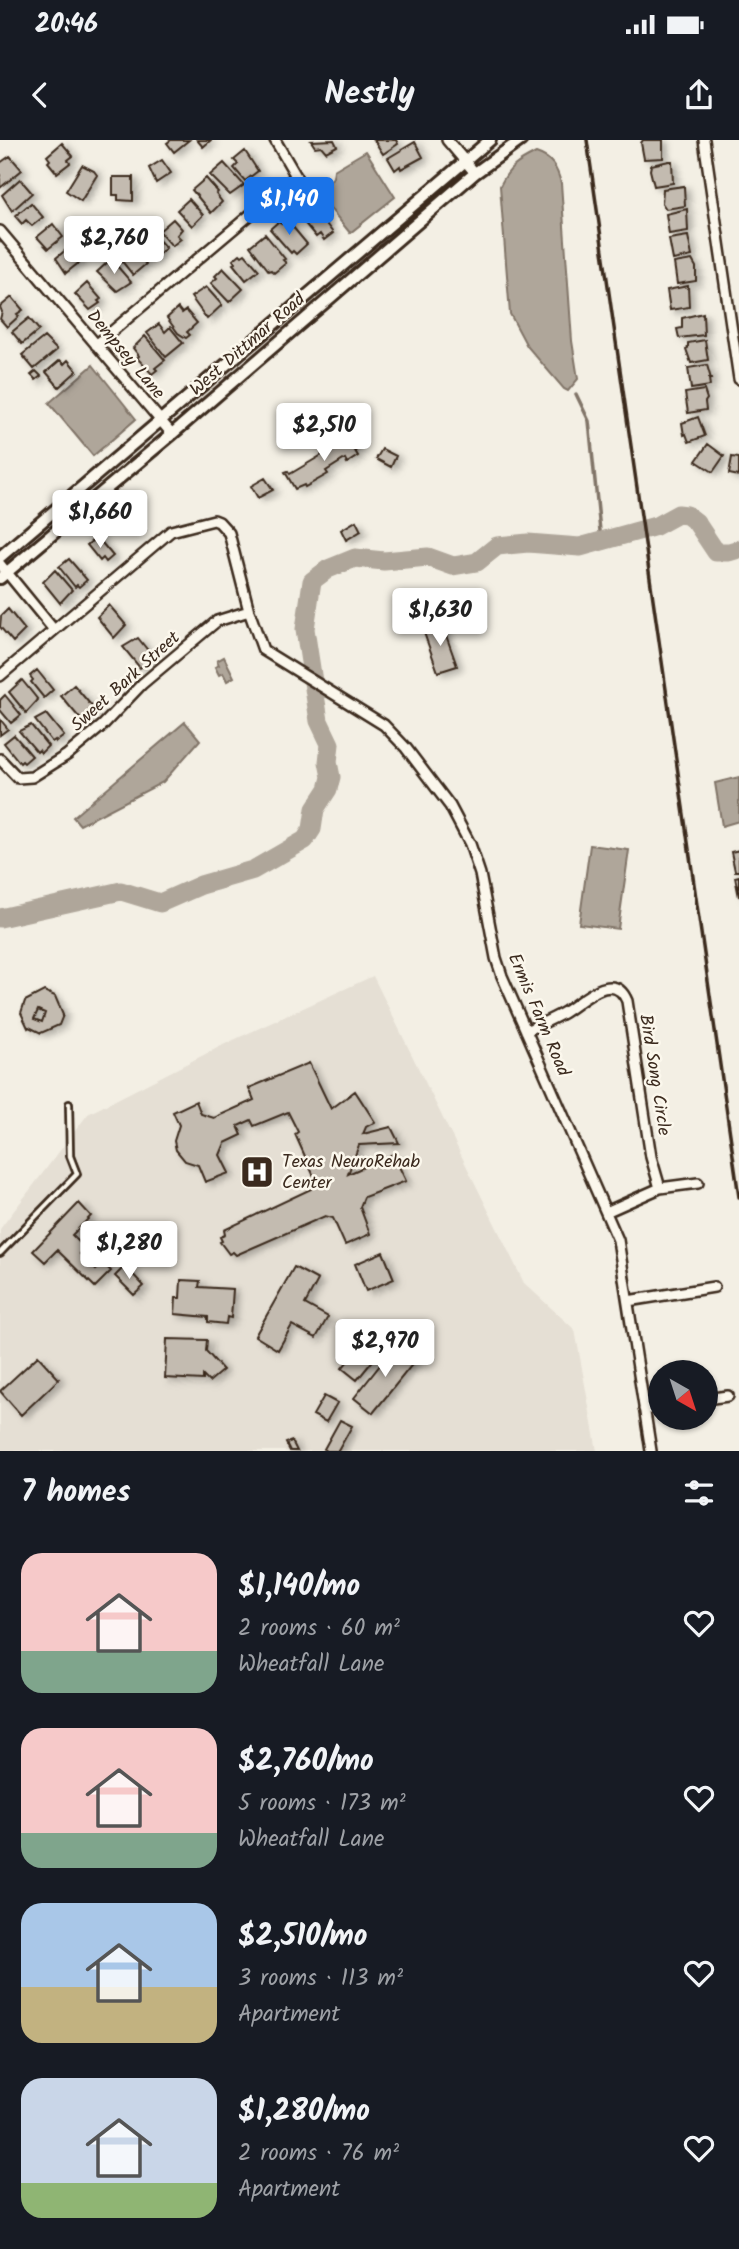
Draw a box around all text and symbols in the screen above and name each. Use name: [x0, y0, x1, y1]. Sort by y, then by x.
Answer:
text: 20:46: [35, 4, 98, 46]
text: Nestly: [324, 69, 415, 120]
icon: back: [21, 76, 59, 114]
icon: share: [680, 76, 718, 114]
pin: $1,140: [232, 178, 346, 237]
text: $1,140: [260, 182, 318, 218]
pin: $2,760: [57, 216, 171, 276]
text: $2,760: [80, 221, 148, 257]
street label: West Dittmar Road: [183, 286, 313, 404]
street label: Dempsey Lane: [79, 304, 171, 406]
pin: $2,510: [267, 404, 381, 463]
text: $2,510: [292, 408, 356, 444]
pin: $1,660: [43, 490, 157, 550]
text: $1,660: [68, 495, 132, 531]
pin: $1,630: [383, 588, 497, 648]
text: $1,630: [408, 593, 472, 629]
street label: Sweet Bark Street: [65, 624, 188, 739]
street label: Ermis Farm Road: [499, 949, 577, 1082]
street label: Bird Song Circle: [630, 1012, 678, 1138]
place label: Texas NeuroRehab Center: [282, 1148, 421, 1198]
hospital icon: Texas NeuroRehab Center: [238, 1153, 276, 1191]
pin: $1,280: [72, 1222, 186, 1281]
text: $1,280: [96, 1226, 162, 1262]
pin: $2,970: [328, 1320, 442, 1379]
text: $2,970: [351, 1324, 419, 1360]
north arrow: [648, 1360, 718, 1430]
map controls: [648, 1360, 718, 1430]
text: 7 homes: [21, 1469, 131, 1517]
icon: filters: [680, 1474, 718, 1512]
text: $1,140/mo: [238, 1563, 360, 1611]
icon: home: [77, 1581, 161, 1665]
icon: heart: [680, 1604, 718, 1642]
text: 2 rooms · 60 m²: [238, 1611, 400, 1647]
text: Wheatfall Lane: [238, 1647, 384, 1683]
text: $2,760/mo: [238, 1738, 374, 1786]
icon: home: [77, 1756, 161, 1840]
icon: heart: [680, 1779, 718, 1817]
text: 5 rooms · 173 m²: [238, 1786, 406, 1822]
text: Wheatfall Lane: [238, 1822, 384, 1858]
text: $2,510/mo: [238, 1913, 367, 1961]
icon: home: [77, 1931, 161, 2015]
icon: heart: [680, 1954, 718, 1992]
text: 3 rooms · 113 m²: [238, 1961, 403, 1997]
text: Apartment: [238, 1997, 340, 2033]
text: $1,280/mo: [238, 2088, 370, 2136]
icon: home: [77, 2106, 161, 2190]
icon: heart: [680, 2129, 718, 2167]
text: 2 rooms · 76 m²: [238, 2136, 399, 2172]
text: Apartment: [238, 2172, 340, 2208]

